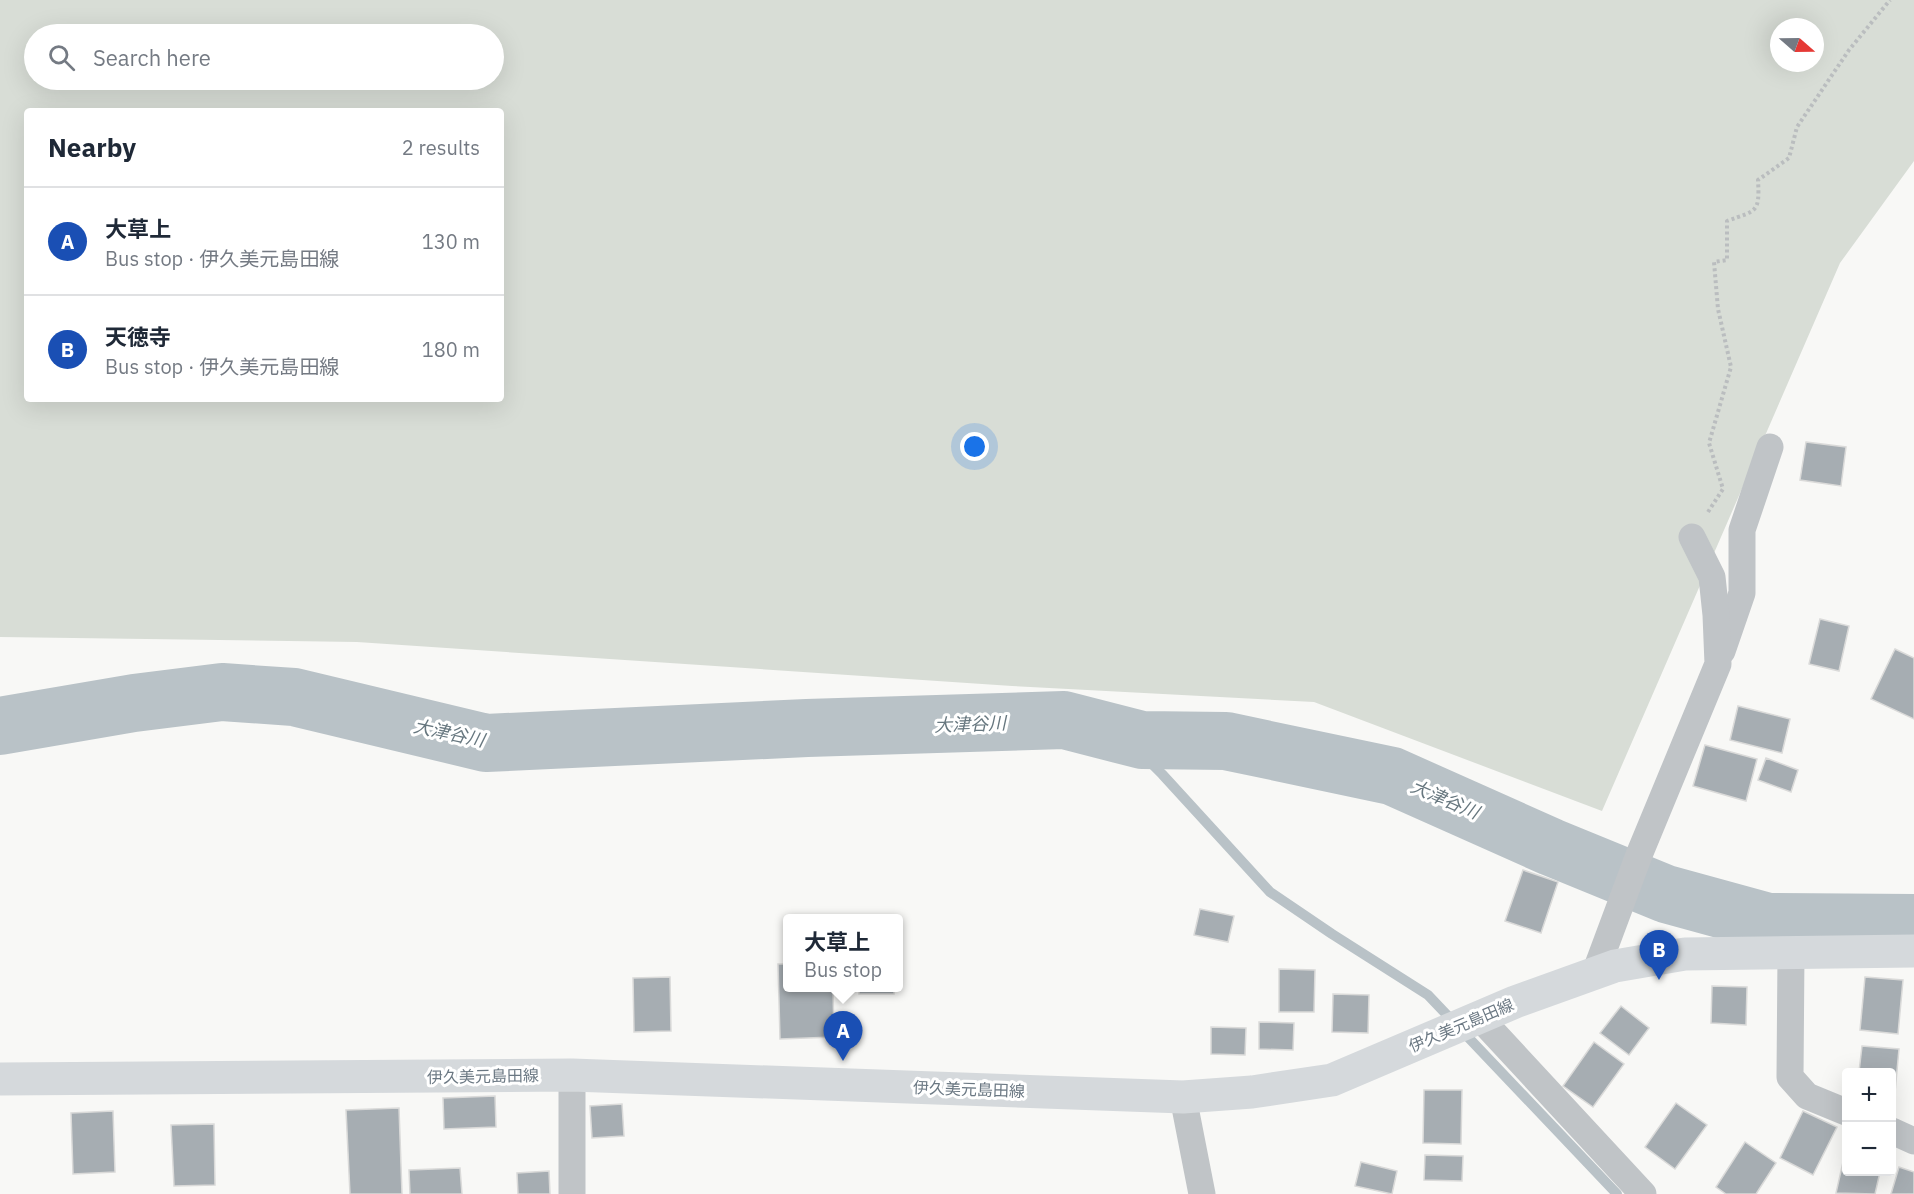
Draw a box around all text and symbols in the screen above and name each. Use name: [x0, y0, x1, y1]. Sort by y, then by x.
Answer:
north arrow: [1770, 18, 1824, 72]
search box: [24, 24, 504, 90]
icon: search: [45, 41, 78, 74]
text: Search here: [93, 43, 211, 72]
text: Nearby: [48, 130, 136, 164]
text: 2 results: [402, 134, 480, 161]
text: 大草上: [105, 214, 171, 243]
text: A: [61, 228, 74, 255]
text: 130 m: [422, 228, 480, 255]
text: Bus stop · 伊久美元島田線: [105, 245, 339, 272]
text: 天徳寺: [105, 322, 171, 351]
text: B: [61, 336, 74, 363]
text: 180 m: [422, 336, 480, 363]
text: Bus stop · 伊久美元島田線: [105, 353, 339, 380]
your location: [960, 432, 989, 461]
water label: 大津谷川: [934, 711, 1008, 737]
water label: 大津谷川: [411, 714, 489, 752]
water label: 大津谷川: [1407, 774, 1484, 824]
popup: [783, 914, 903, 992]
text: 大草上: [804, 927, 870, 956]
pin: B: [1640, 930, 1678, 980]
text: Bus stop: [804, 956, 882, 983]
street label: 伊久美元島田線: [1406, 994, 1516, 1056]
pin: A: [824, 1012, 862, 1061]
street label: 伊久美元島田線: [427, 1065, 539, 1087]
map controls: [1842, 1068, 1896, 1176]
button: +: [1842, 1068, 1896, 1122]
street label: 伊久美元島田線: [913, 1077, 1025, 1101]
button: −: [1842, 1122, 1896, 1176]

